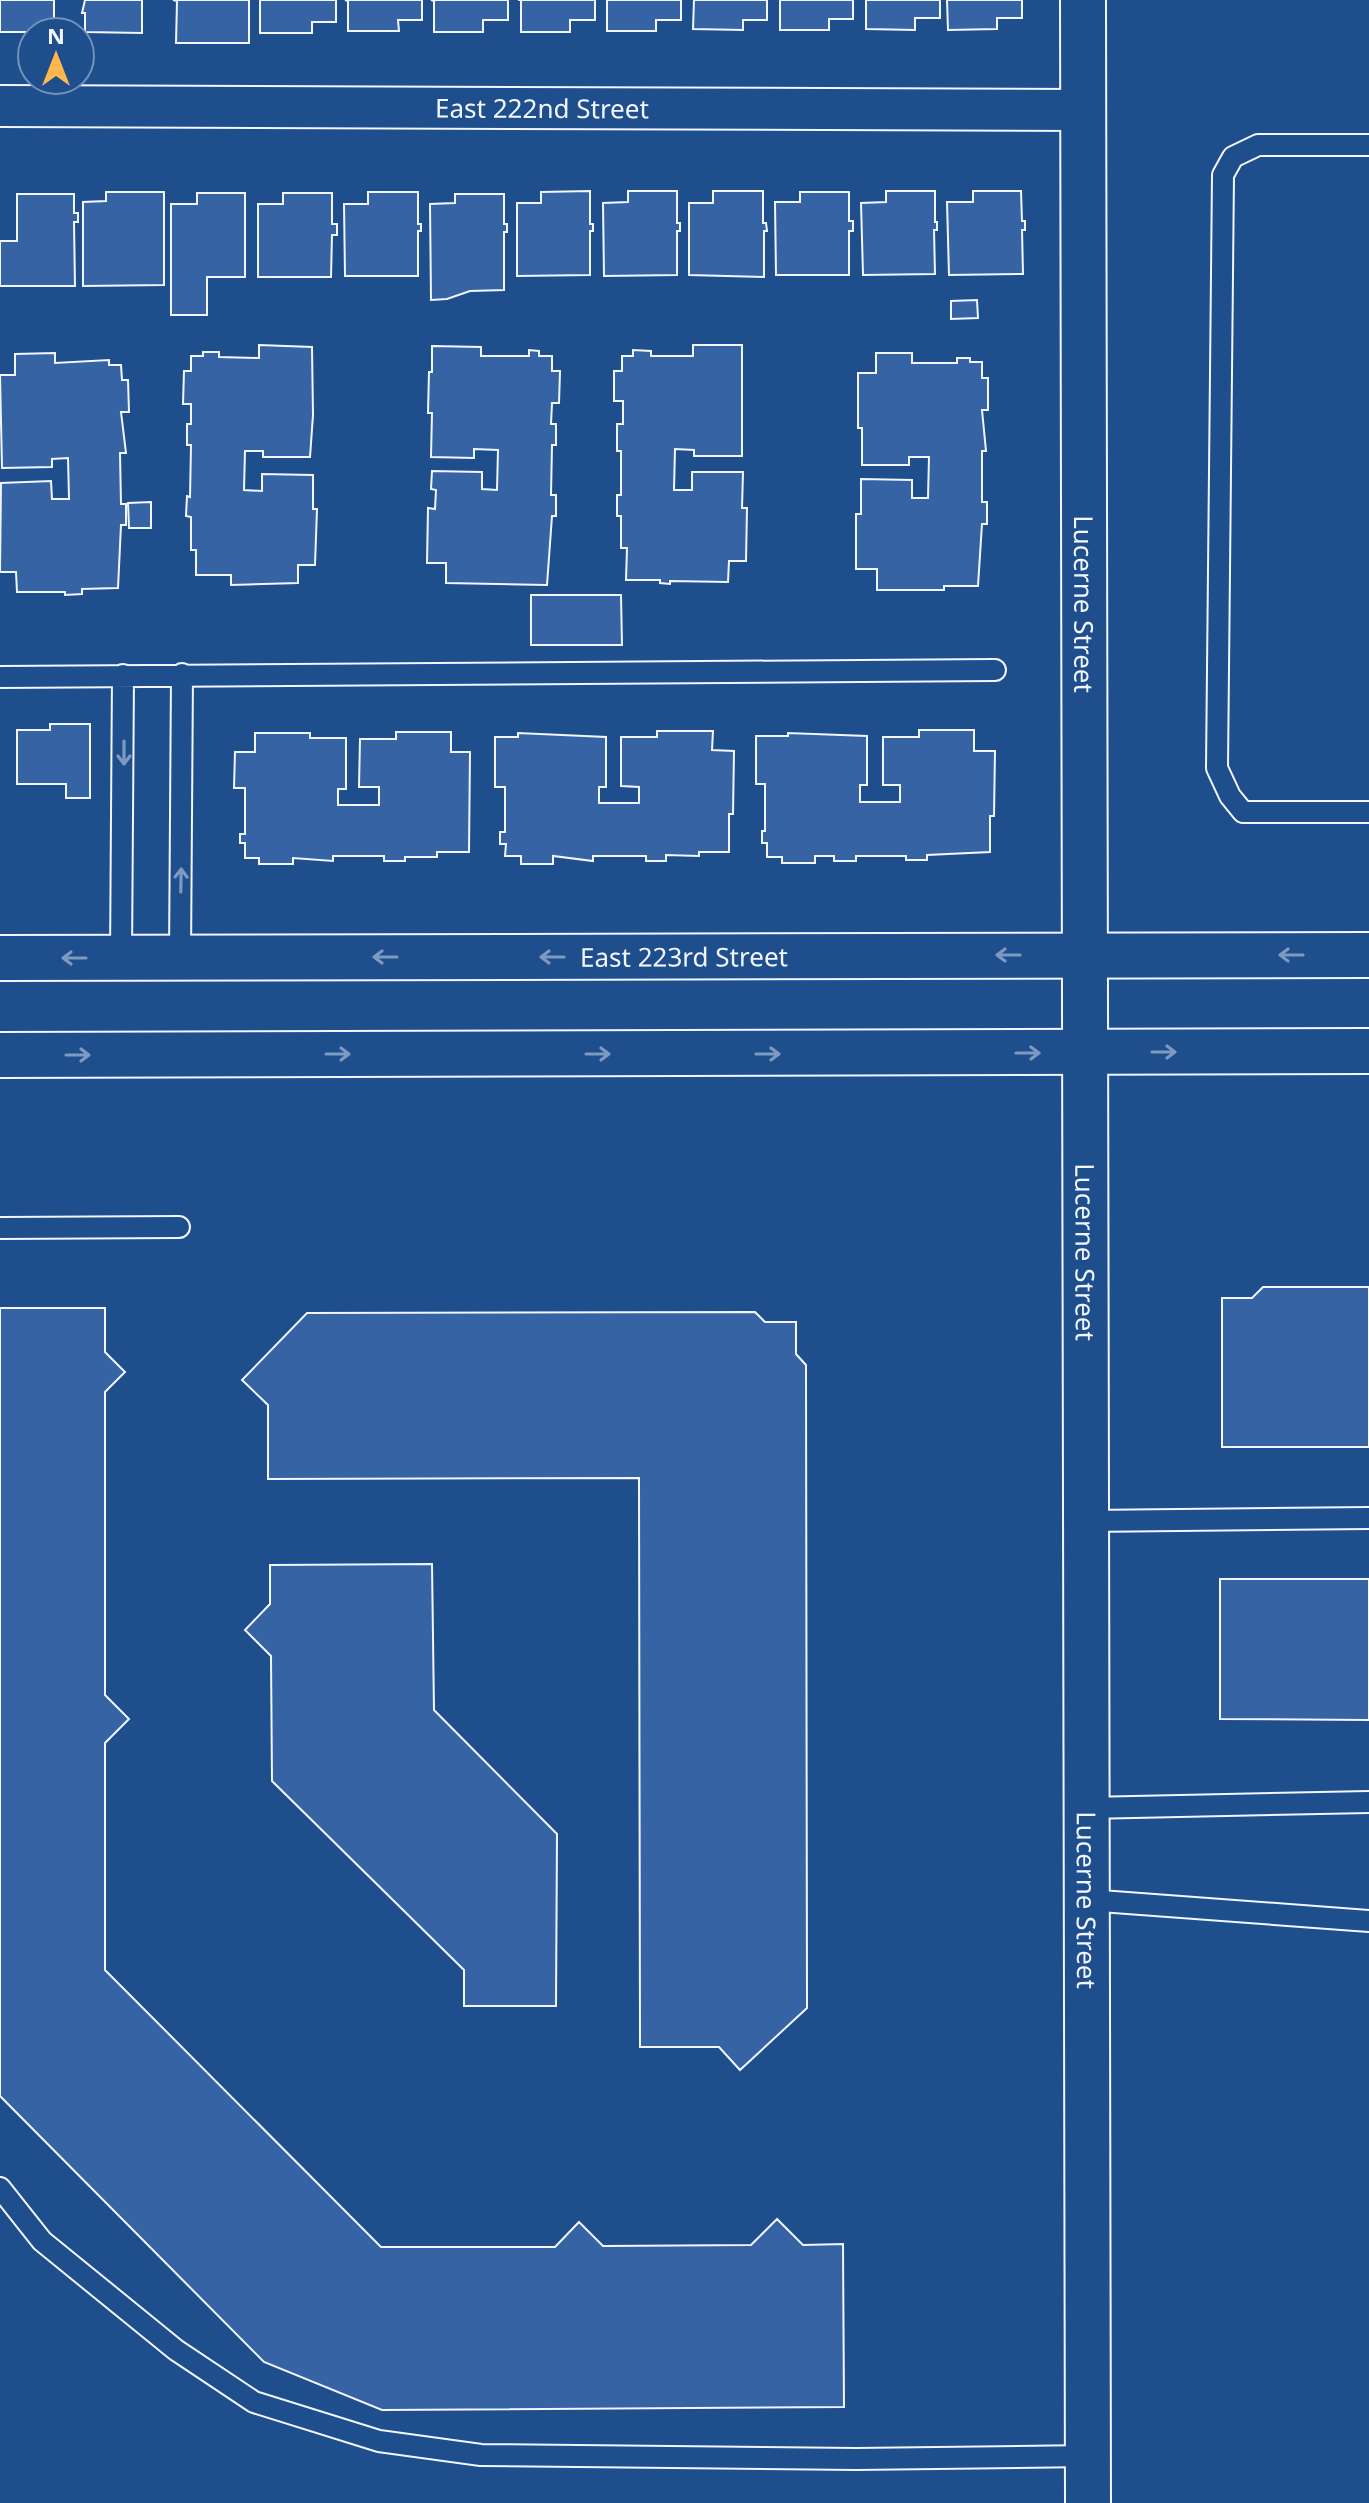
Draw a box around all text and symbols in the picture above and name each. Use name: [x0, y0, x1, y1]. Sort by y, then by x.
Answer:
north arrow: [16, 16, 96, 96]
text: N: [47, 20, 65, 50]
street label: East 222nd Street: [435, 90, 649, 126]
street label: Lucerne Street: [1066, 515, 1102, 693]
one-way arrow: [116, 739, 132, 766]
one-way arrow: [173, 867, 189, 894]
street label: East 223rd Street: [580, 938, 788, 975]
one-way arrow: [995, 947, 1022, 963]
one-way arrow: [1278, 947, 1305, 963]
one-way arrow: [372, 949, 399, 965]
one-way arrow: [539, 949, 566, 965]
one-way arrow: [61, 950, 88, 966]
one-way arrow: [1150, 1044, 1177, 1060]
one-way arrow: [1014, 1045, 1041, 1060]
one-way arrow: [324, 1046, 351, 1062]
one-way arrow: [584, 1046, 611, 1062]
one-way arrow: [754, 1046, 781, 1062]
one-way arrow: [64, 1047, 91, 1063]
street label: Lucerne Street: [1067, 1163, 1104, 1341]
street label: Lucerne Street: [1069, 1811, 1105, 1989]

